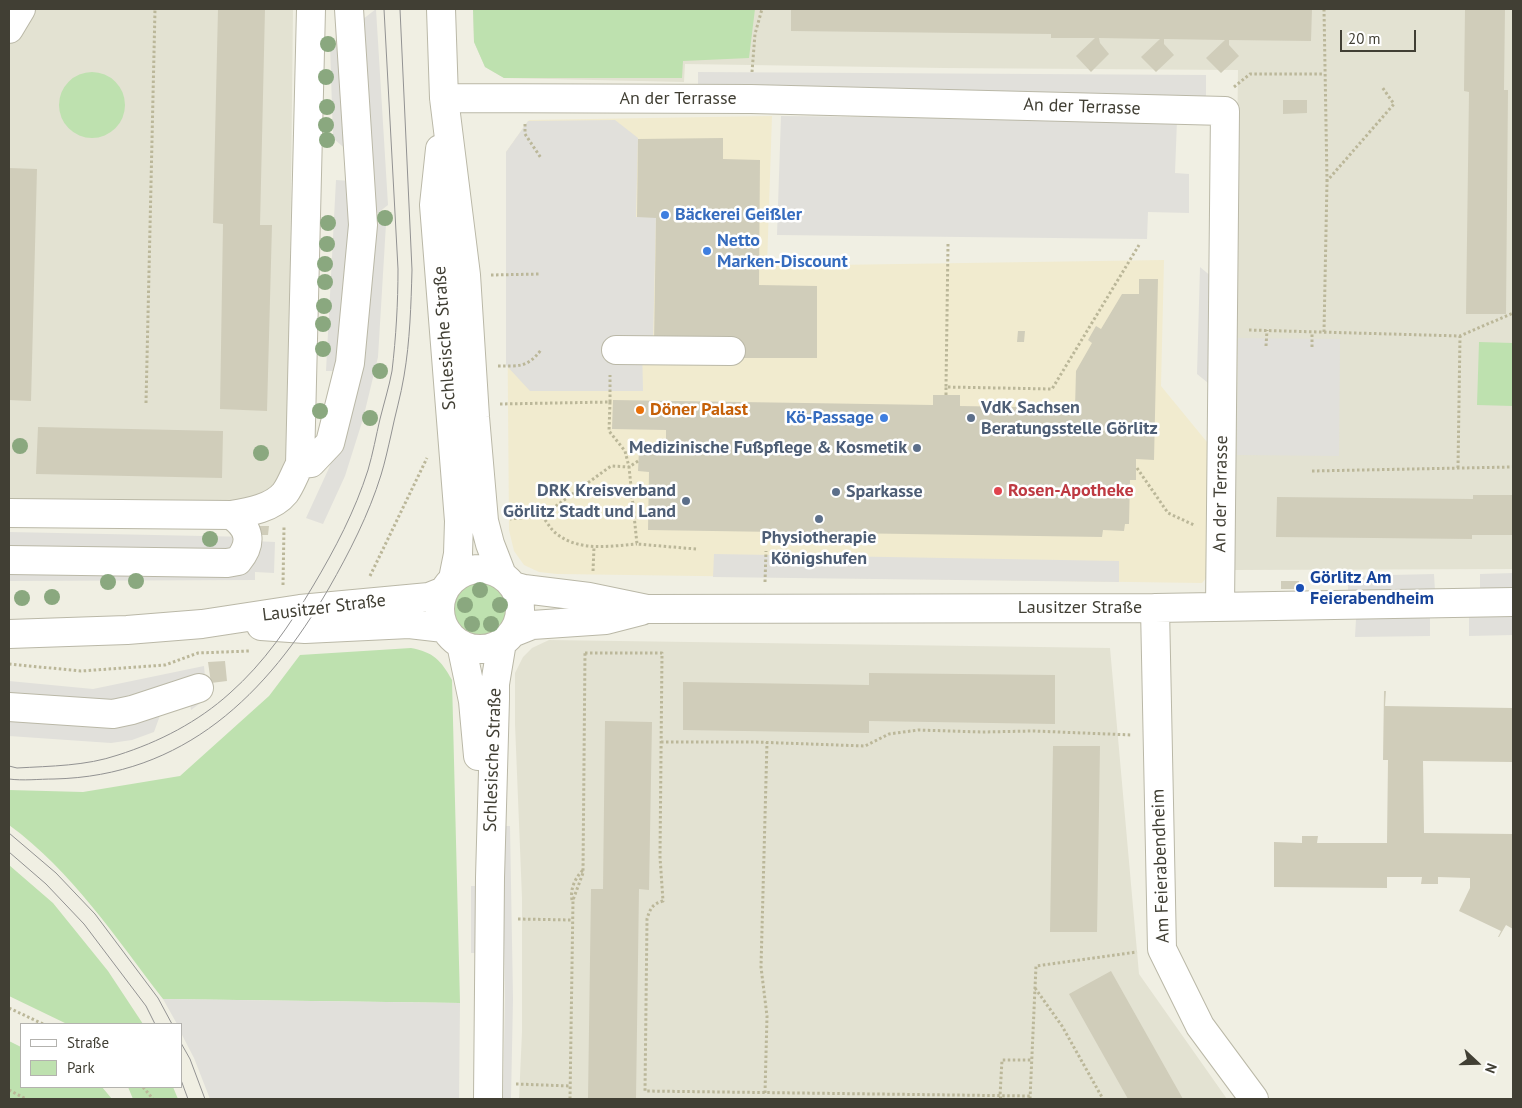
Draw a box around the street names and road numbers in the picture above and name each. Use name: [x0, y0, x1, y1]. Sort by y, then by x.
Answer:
street label: An der Terrasse: [619, 88, 737, 110]
street label: An der Terrasse: [1023, 94, 1141, 120]
street label: Schlesische Straße: [429, 265, 461, 411]
street label: An der Terrasse: [1209, 435, 1233, 553]
street label: Lausitzer Straße: [261, 590, 387, 626]
street label: Lausitzer Straße: [1018, 597, 1142, 619]
street label: Schlesische Straße: [480, 688, 506, 832]
street label: Am Feierabendheim: [1148, 789, 1174, 943]

